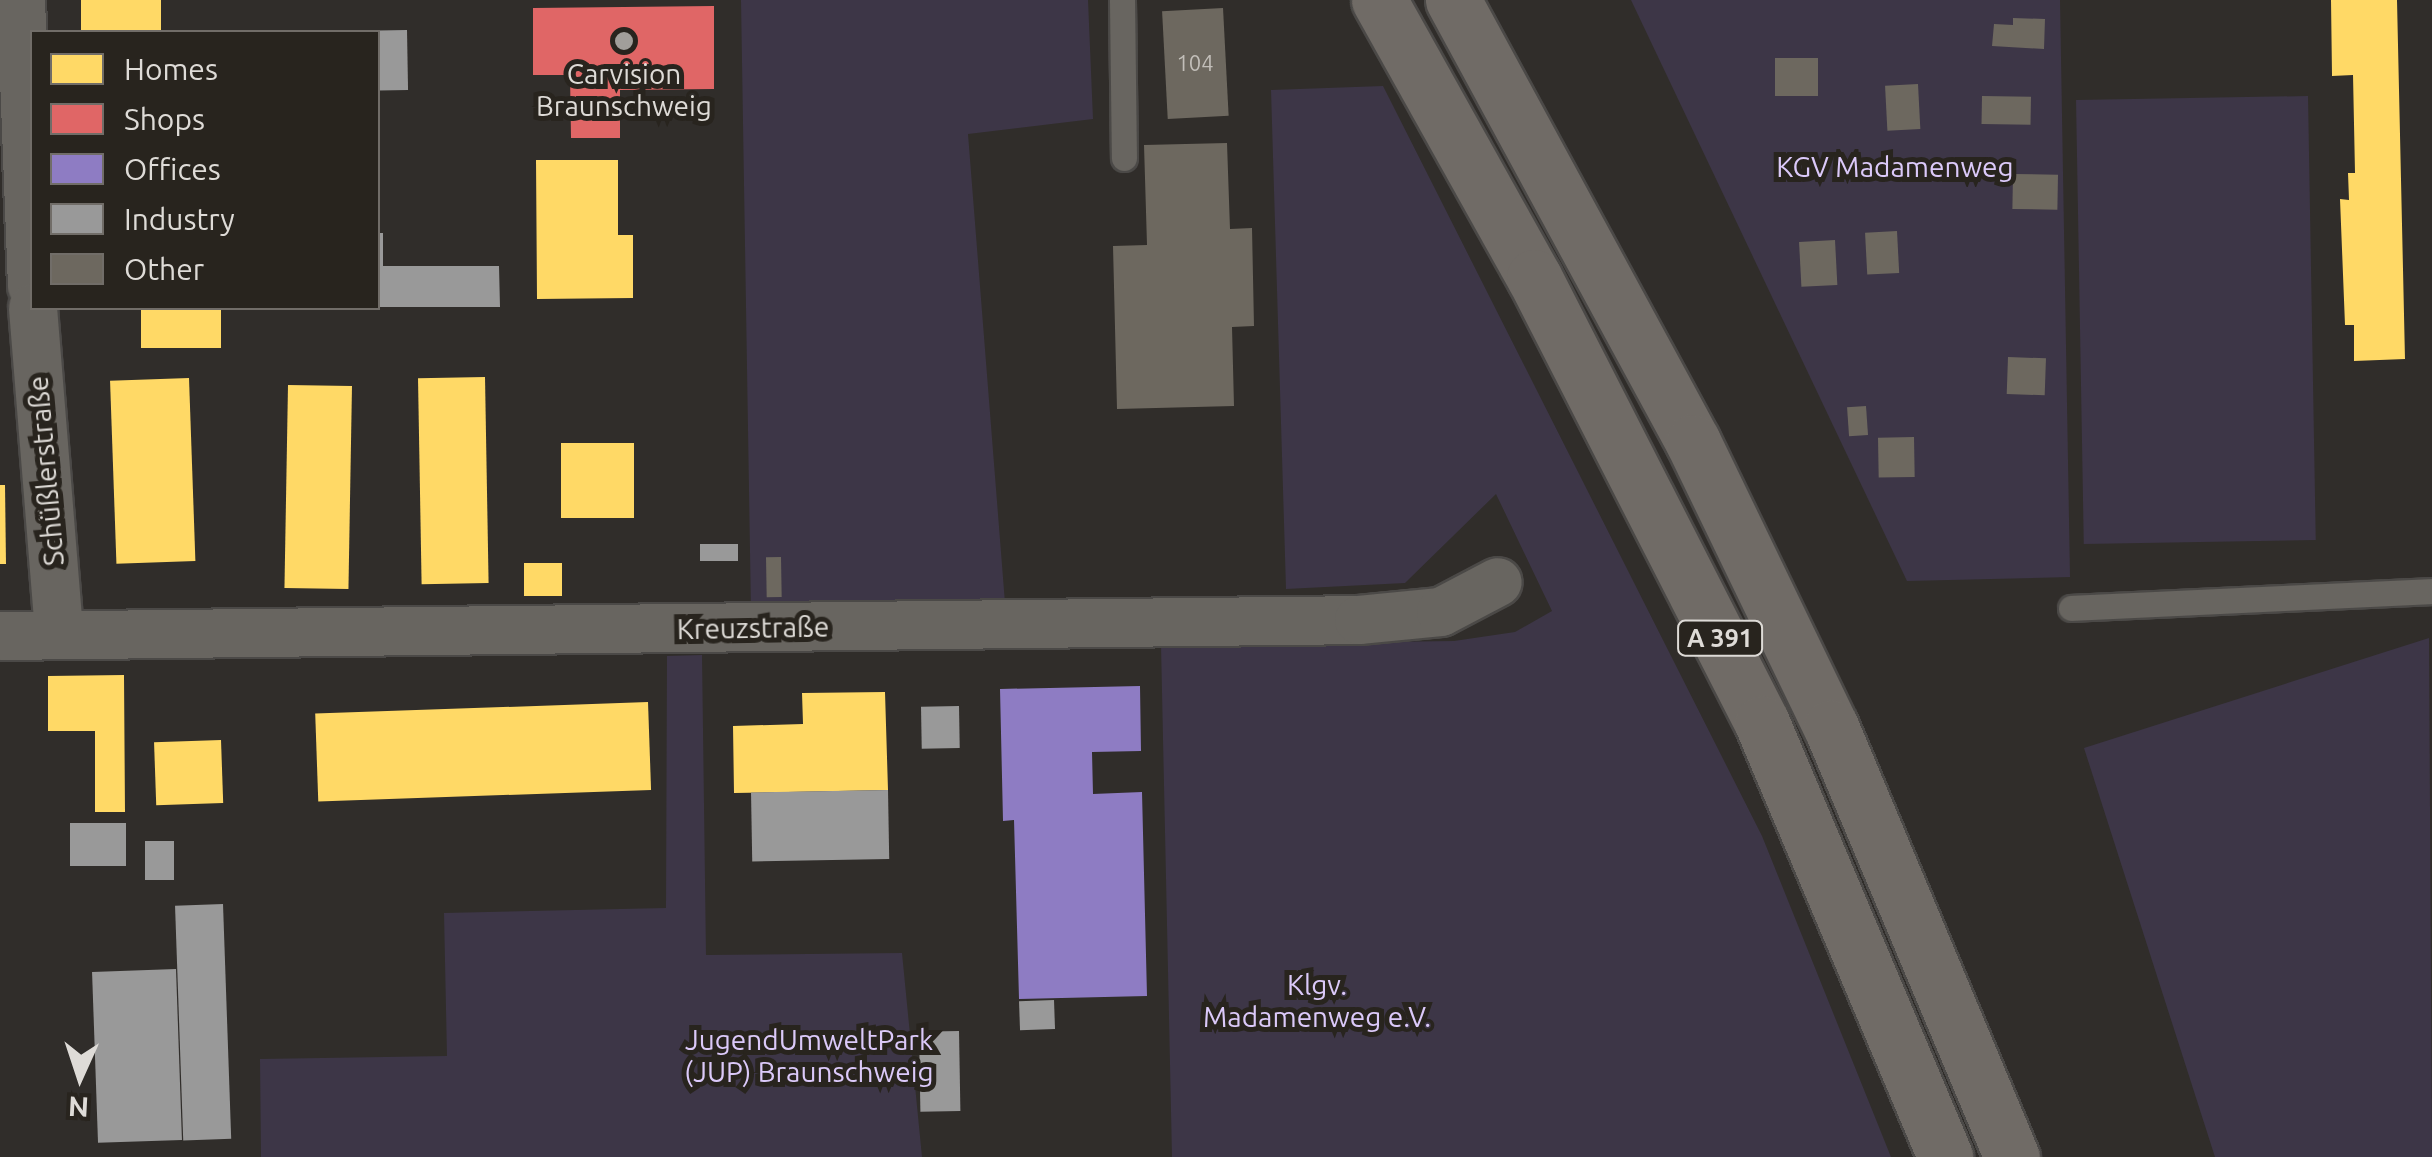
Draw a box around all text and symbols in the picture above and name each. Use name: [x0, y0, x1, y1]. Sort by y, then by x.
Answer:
legend: [30, 30, 380, 310]
marker: Carvision Braunschweig: [613, 30, 635, 52]
house number: 104: [1176, 50, 1214, 76]
text: Homes: [124, 52, 218, 86]
place label: Carvision Braunschweig: [536, 57, 712, 123]
text: Shops: [124, 102, 205, 136]
park label: KGV Madamenweg: [1776, 150, 2014, 184]
text: Offices: [124, 152, 221, 186]
text: Industry: [124, 202, 235, 236]
text: Other: [124, 252, 204, 286]
street label: Schüßlerstraße: [21, 375, 71, 567]
street label: Kreuzstraße: [677, 610, 829, 646]
road number: A 391: [1675, 618, 1765, 658]
park label: Klgv. Madamenweg e.V.: [1203, 968, 1431, 1034]
park label: JugendUmweltPark (JUP) Braunschweig: [684, 1023, 934, 1089]
north arrow: [30, 1027, 130, 1127]
text: N: [67, 1091, 90, 1123]

